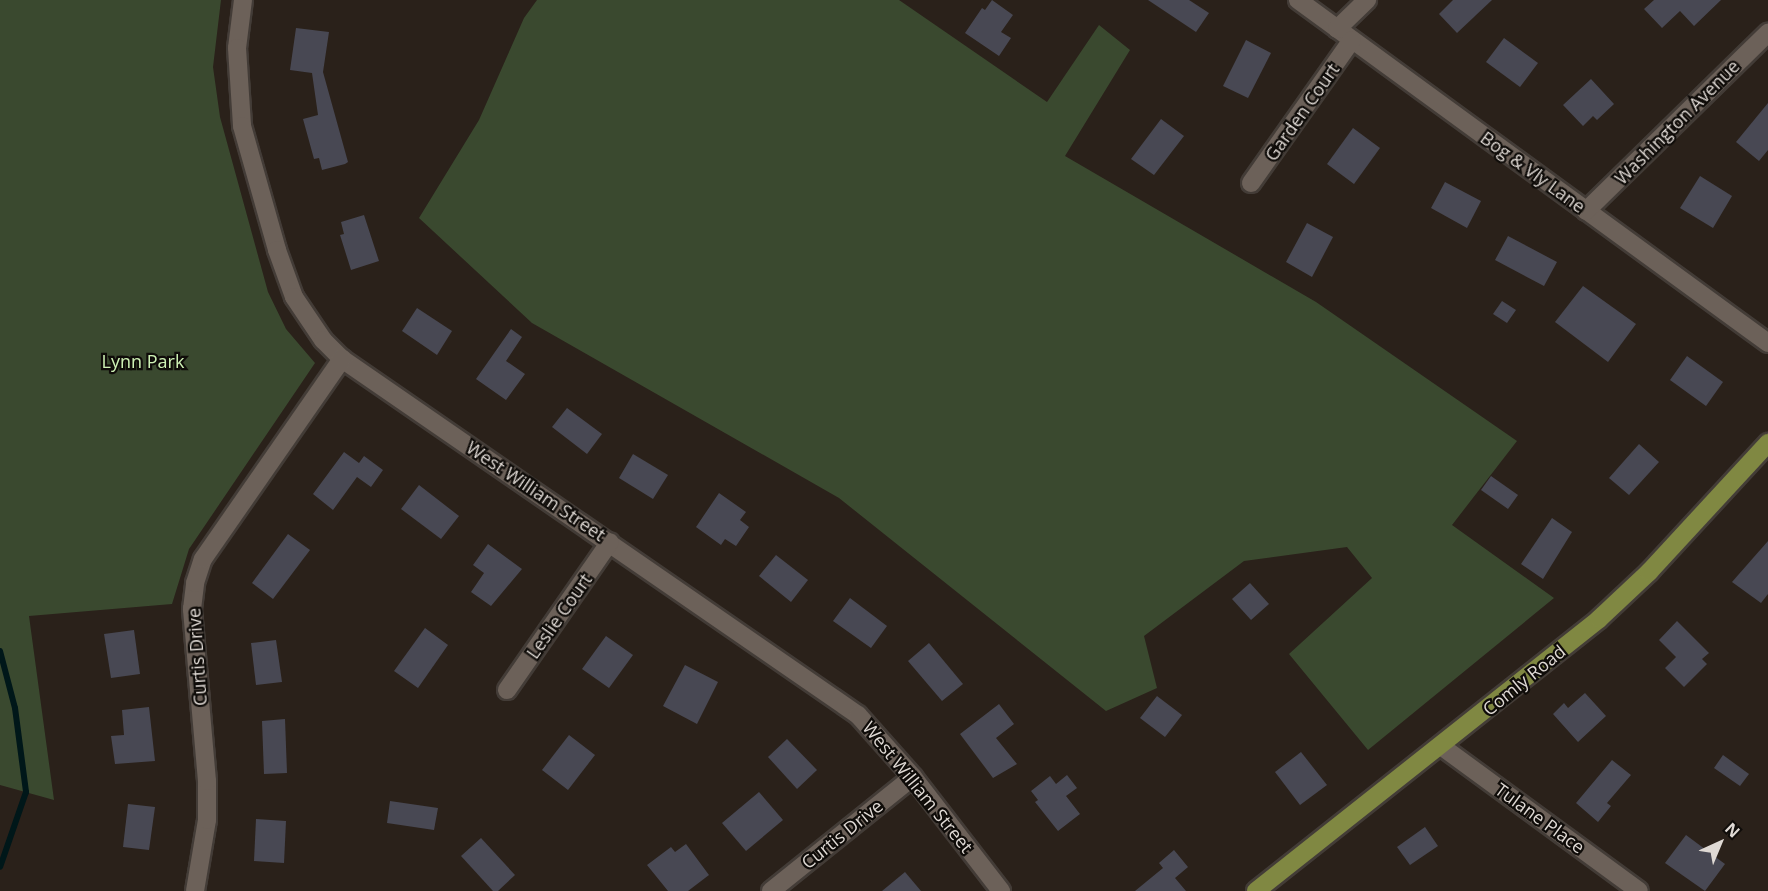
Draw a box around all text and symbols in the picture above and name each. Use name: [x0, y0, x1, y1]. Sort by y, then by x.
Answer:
street label: Washington Avenue: [1610, 55, 1744, 189]
street label: Garden Court: [1260, 59, 1344, 165]
street label: Bog & Vly Lane: [1476, 127, 1590, 217]
park label: Lynn Park: [102, 350, 184, 372]
street label: West William Street: [462, 437, 610, 545]
street label: Leslie Court: [522, 569, 596, 663]
street label: Curtis Drive: [183, 607, 211, 707]
street label: Comly Road: [1478, 640, 1570, 720]
street label: West William Street: [858, 717, 978, 857]
street label: Tulane Place: [1491, 778, 1589, 858]
street label: Curtis Drive: [797, 795, 887, 873]
north arrow: [1690, 813, 1750, 873]
text: N: [1720, 818, 1745, 842]

